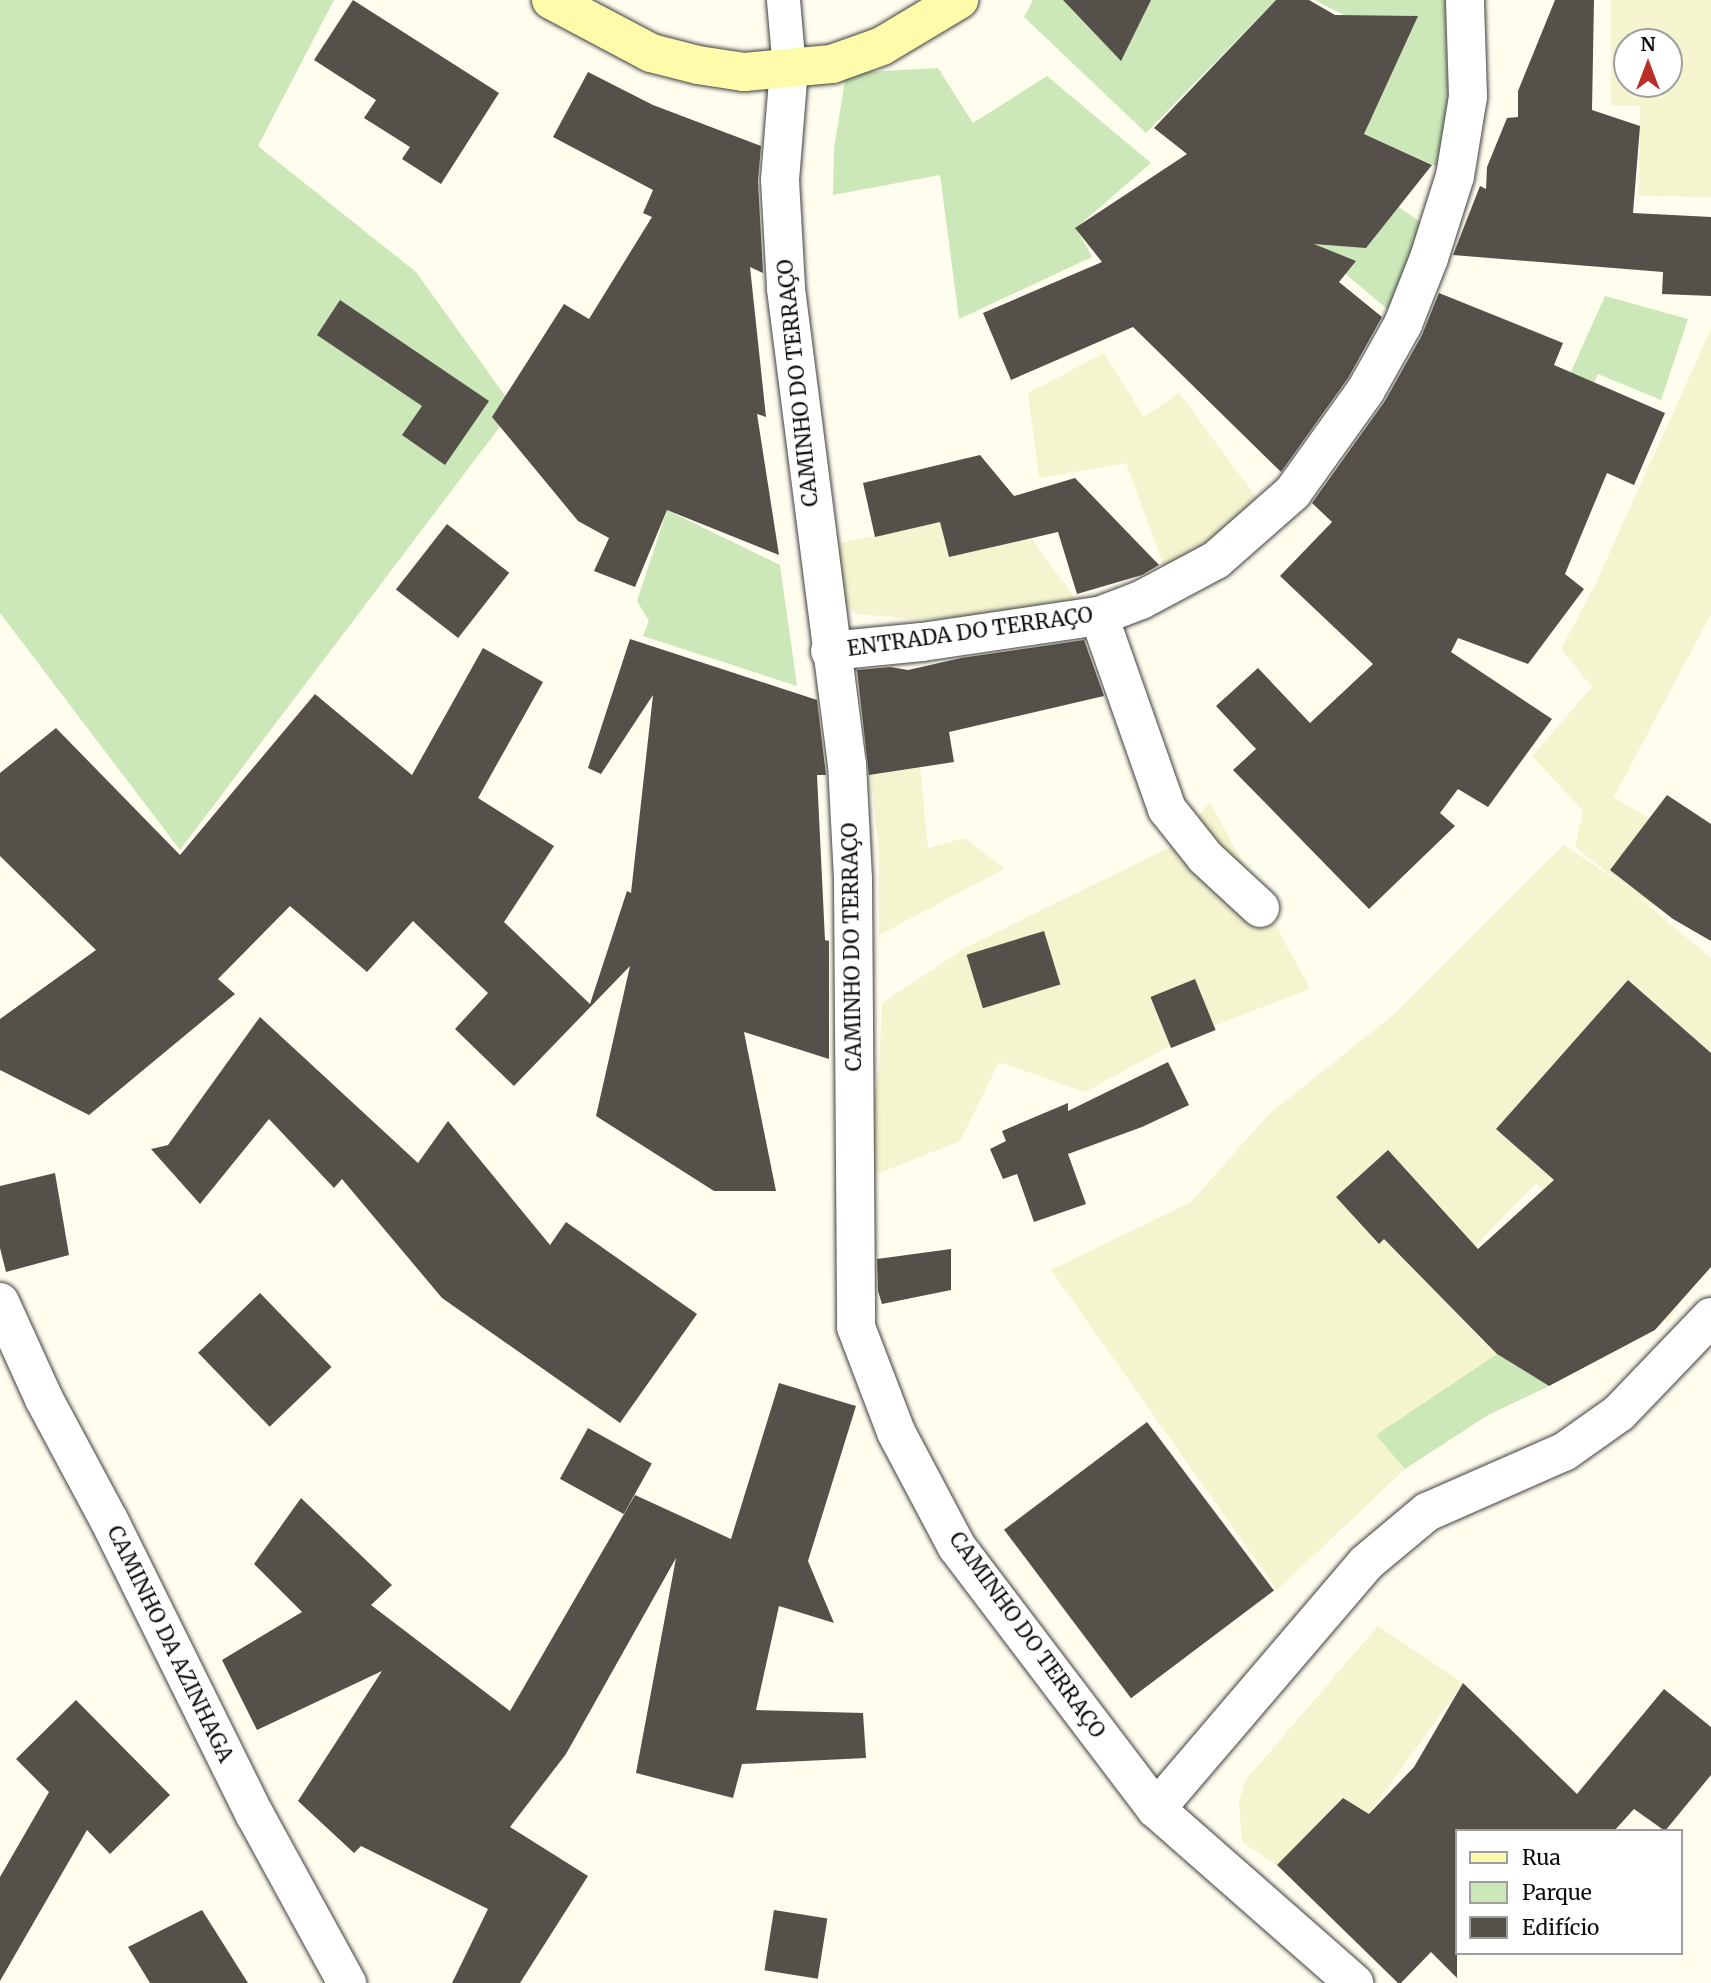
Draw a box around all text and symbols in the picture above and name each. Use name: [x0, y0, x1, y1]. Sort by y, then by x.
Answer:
north arrow: [1613, 28, 1683, 98]
text: N: [1640, 32, 1656, 56]
street label: CAMINHO DO TERRAÇO: [772, 258, 824, 508]
street label: ENTRADA DO TERRAÇO: [846, 602, 1094, 662]
street label: CAMINHO DO TERRAÇO: [837, 823, 867, 1071]
street label: CAMINHO DA AZINHAGA: [102, 1522, 238, 1766]
street label: CAMINHO DO TERRAÇO: [944, 1527, 1110, 1743]
legend: [1456, 1829, 1683, 1955]
text: Rua: [1522, 1844, 1561, 1871]
text: Parque: [1522, 1879, 1592, 1906]
text: Edifício: [1522, 1914, 1599, 1941]

